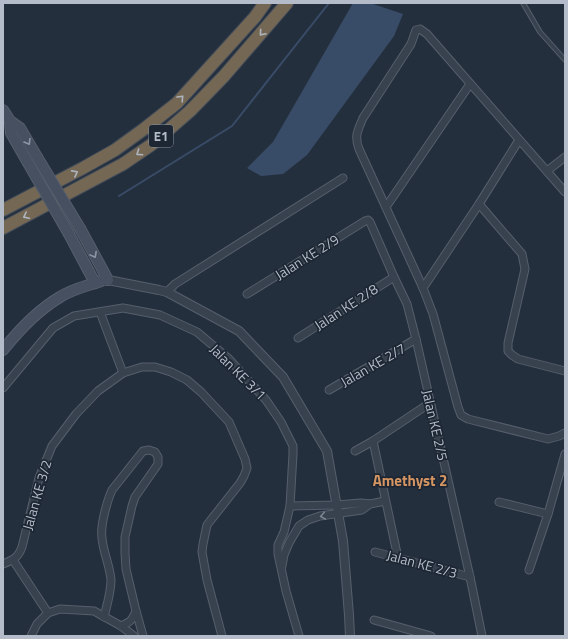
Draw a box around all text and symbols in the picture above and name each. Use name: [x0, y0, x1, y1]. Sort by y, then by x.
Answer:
one-way arrow: [259, 28, 266, 36]
one-way arrow: [176, 95, 184, 103]
road number: E1: [149, 125, 173, 147]
one-way arrow: [24, 138, 31, 145]
one-way arrow: [136, 148, 143, 156]
one-way arrow: [71, 170, 78, 177]
one-way arrow: [22, 211, 30, 219]
street label: Jalan KE 2/9: [271, 228, 343, 285]
one-way arrow: [89, 251, 97, 258]
street label: Jalan KE 2/8: [310, 278, 382, 335]
street label: Jalan KE 2/7: [336, 337, 409, 392]
street label: Jalan KE 3/1: [205, 339, 271, 405]
street label: Jalan KE 2/5: [417, 387, 454, 463]
street label: Jalan KE 3/2: [16, 457, 57, 532]
district label: Amethyst 2: [373, 469, 447, 492]
one-way arrow: [320, 511, 326, 520]
street label: Jalan KE 2/3: [385, 544, 460, 583]

